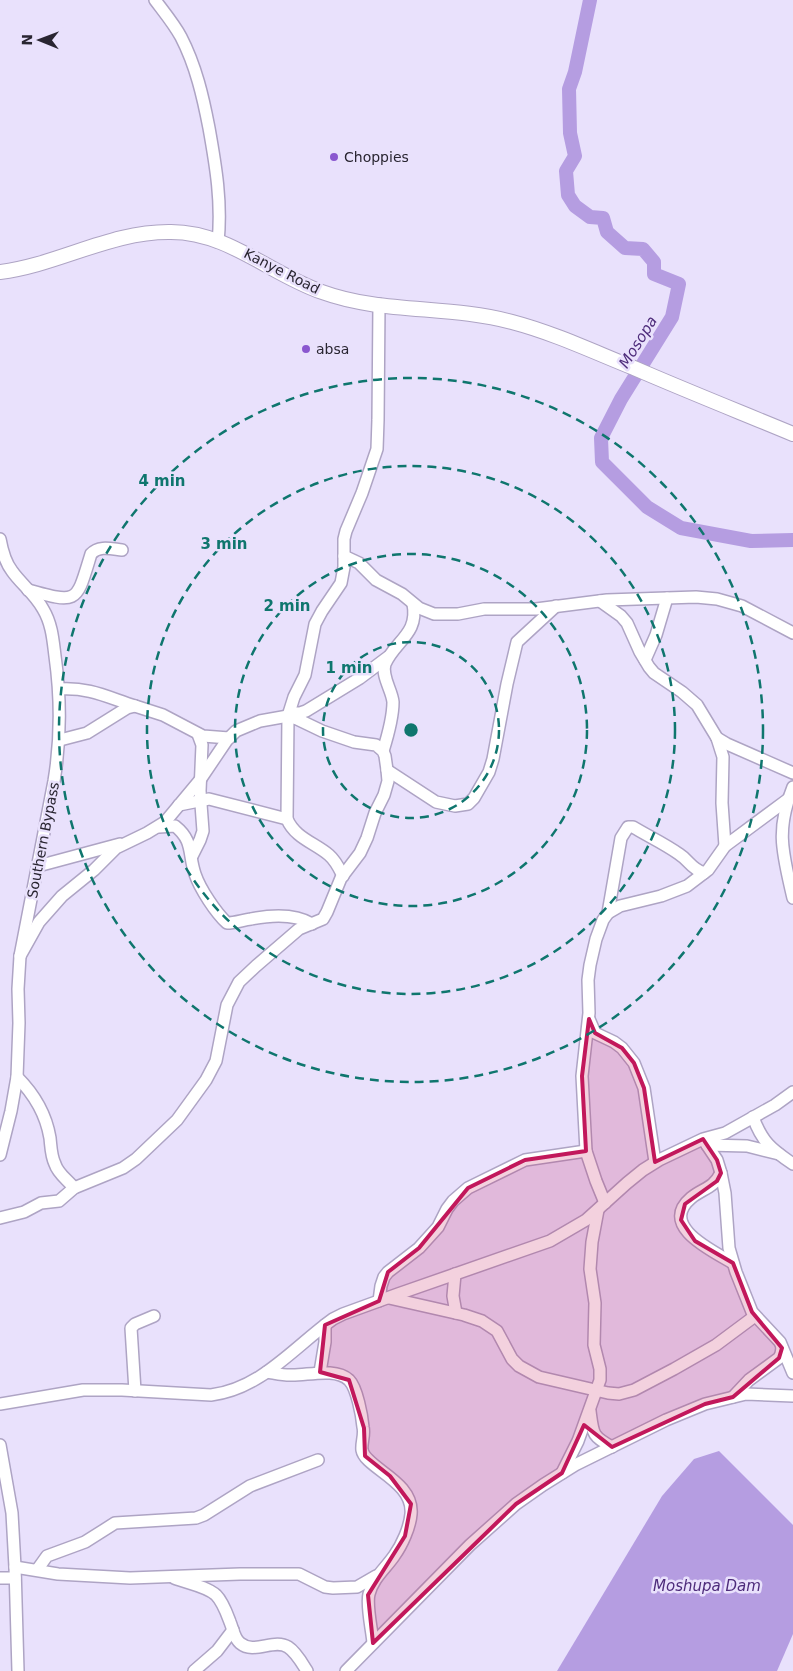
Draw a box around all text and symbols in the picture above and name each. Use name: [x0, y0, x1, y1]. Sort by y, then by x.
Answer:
north arrow: [15, 15, 65, 65]
text: N: [19, 34, 35, 46]
place label: Choppies: [344, 149, 409, 165]
marker: Choppies: [328, 151, 340, 163]
street label: Kanye Road: [241, 245, 323, 297]
water label: Mosopa: [615, 313, 661, 371]
place label: absa: [316, 341, 349, 357]
marker: absa: [300, 343, 312, 355]
text: 4 min: [138, 472, 186, 490]
text: 3 min: [200, 535, 248, 553]
text: 2 min: [263, 597, 311, 615]
text: 1 min: [325, 659, 373, 677]
centre of rings: [402, 721, 420, 739]
street label: Southern Bypass: [24, 781, 62, 899]
water label: Moshupa Dam: [653, 1577, 761, 1595]

